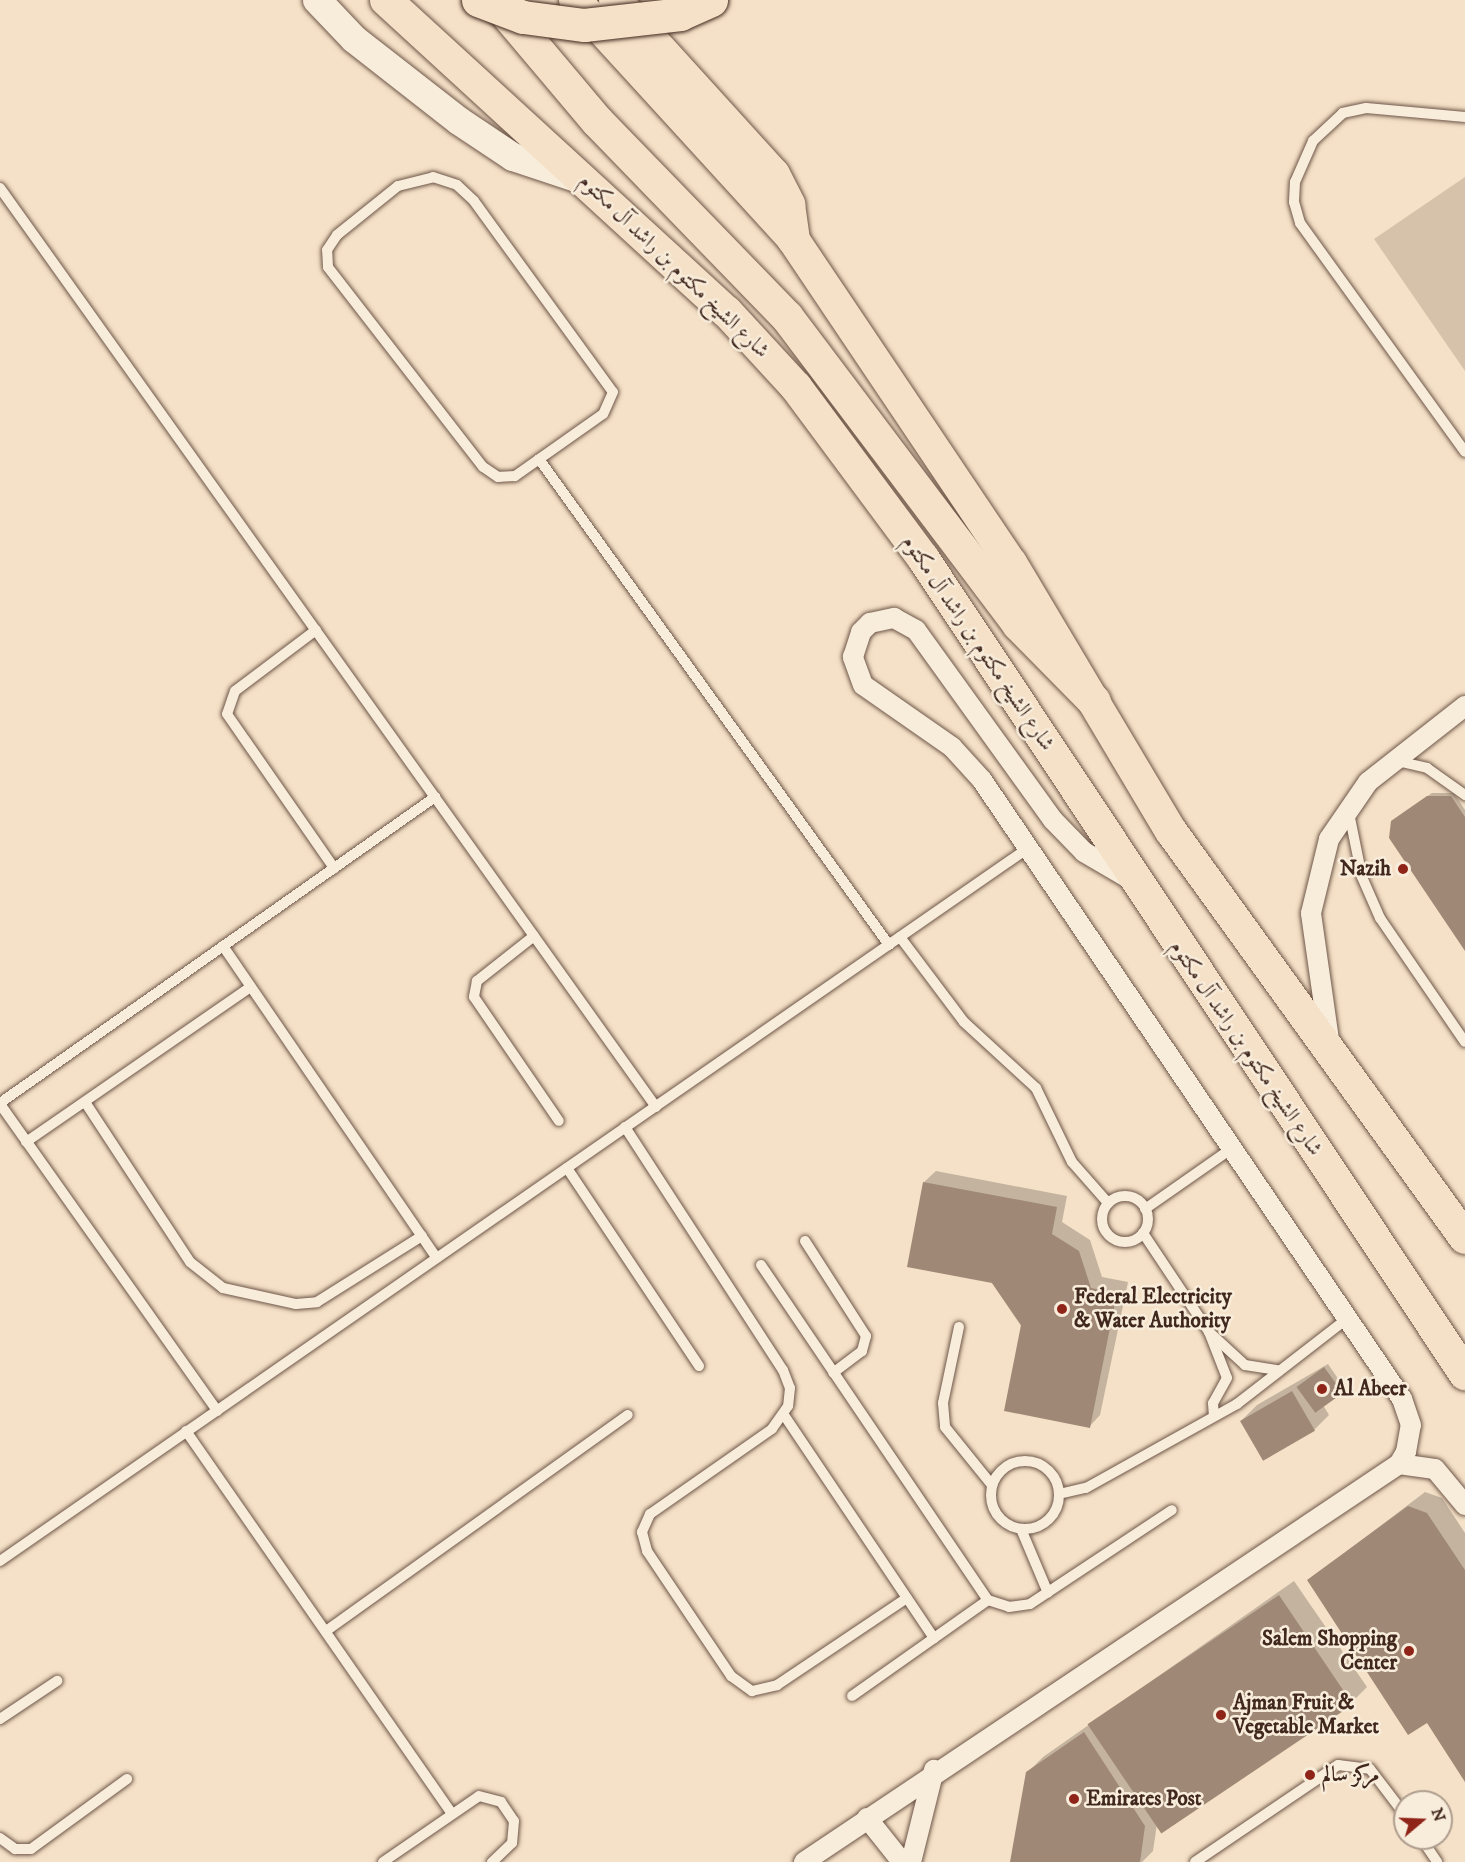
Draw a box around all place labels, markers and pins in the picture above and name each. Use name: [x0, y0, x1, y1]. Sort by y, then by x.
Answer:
place label: Nazih: [1340, 856, 1391, 882]
marker: Nazih: [1396, 862, 1410, 876]
place label: Federal Electricity & Water Authority: [1074, 1284, 1232, 1334]
marker: Federal Electricity & Water Authority: [1055, 1302, 1069, 1316]
place label: Al Abeer: [1334, 1376, 1407, 1402]
marker: Al Abeer: [1315, 1382, 1329, 1396]
place label: Salem Shopping Center: [1262, 1626, 1397, 1676]
marker: Salem Shopping Center: [1402, 1644, 1416, 1658]
place label: Ajman Fruit & Vegetable Market: [1233, 1690, 1379, 1740]
marker: Ajman Fruit & Vegetable Market: [1214, 1708, 1228, 1722]
place label: مركز سالم: [1322, 1762, 1379, 1788]
marker: مركز سالم: [1303, 1768, 1317, 1782]
place label: Emirates Post: [1086, 1786, 1201, 1812]
marker: Emirates Post: [1067, 1792, 1081, 1806]

